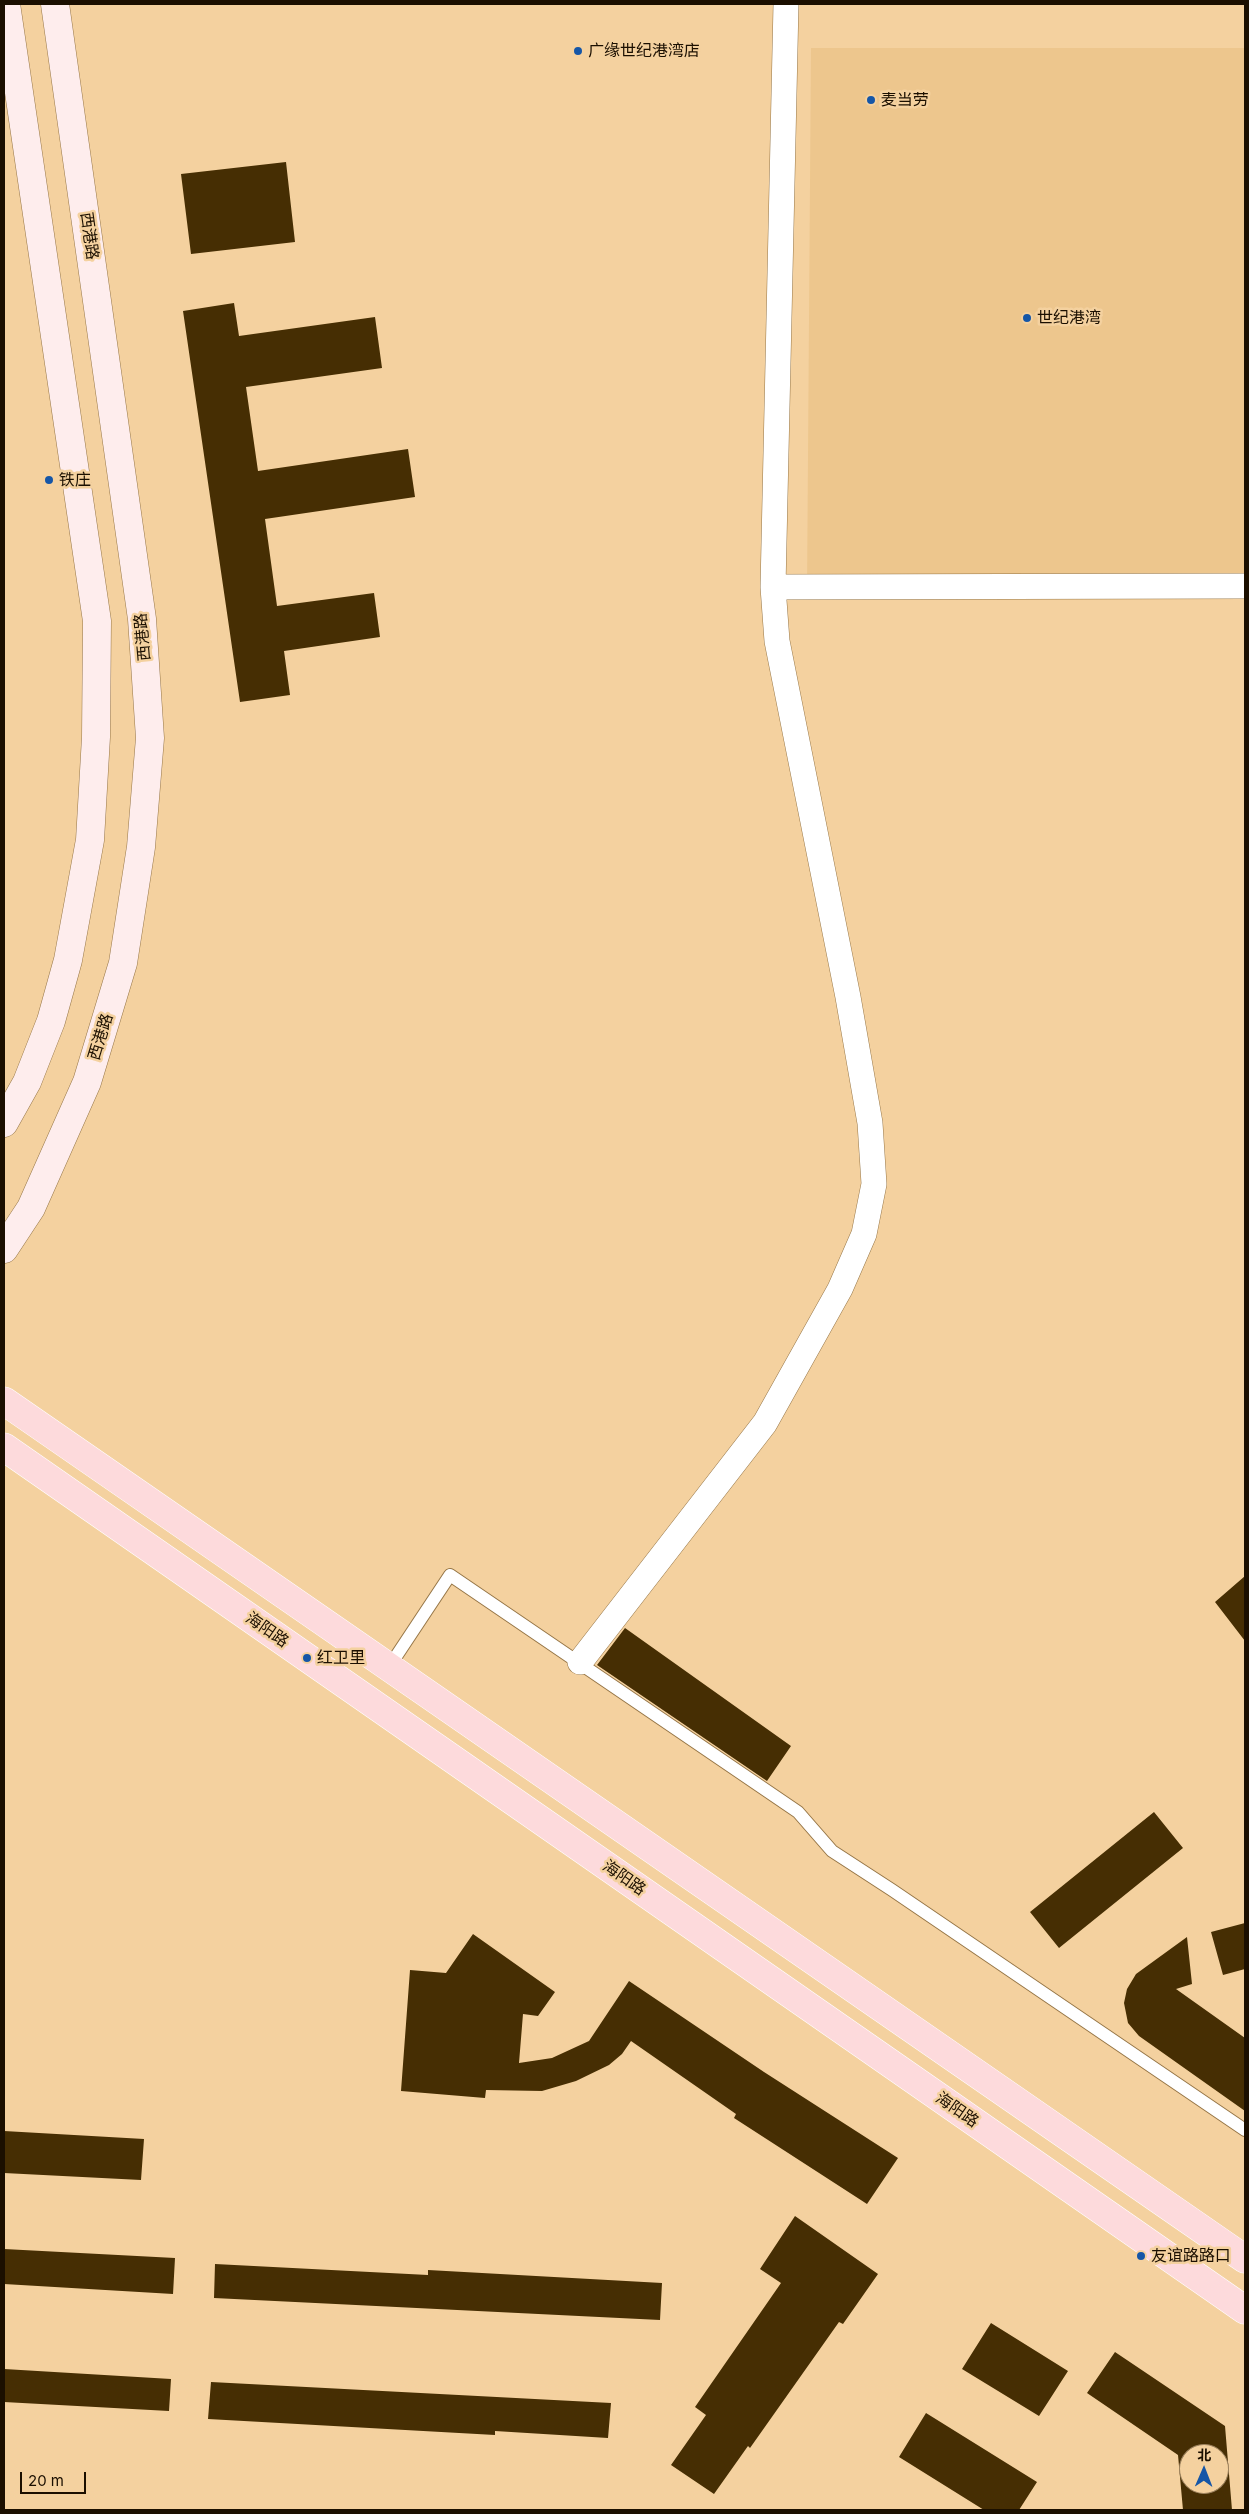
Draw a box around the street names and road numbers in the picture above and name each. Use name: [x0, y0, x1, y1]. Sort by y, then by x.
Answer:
street label: 西港路: [76, 211, 102, 261]
street label: 西港路: [131, 612, 155, 662]
street label: 西港路: [85, 1011, 117, 1063]
street label: 海阳路: [242, 1608, 292, 1652]
street label: 海阳路: [599, 1856, 649, 1900]
street label: 海阳路: [932, 2088, 982, 2132]

